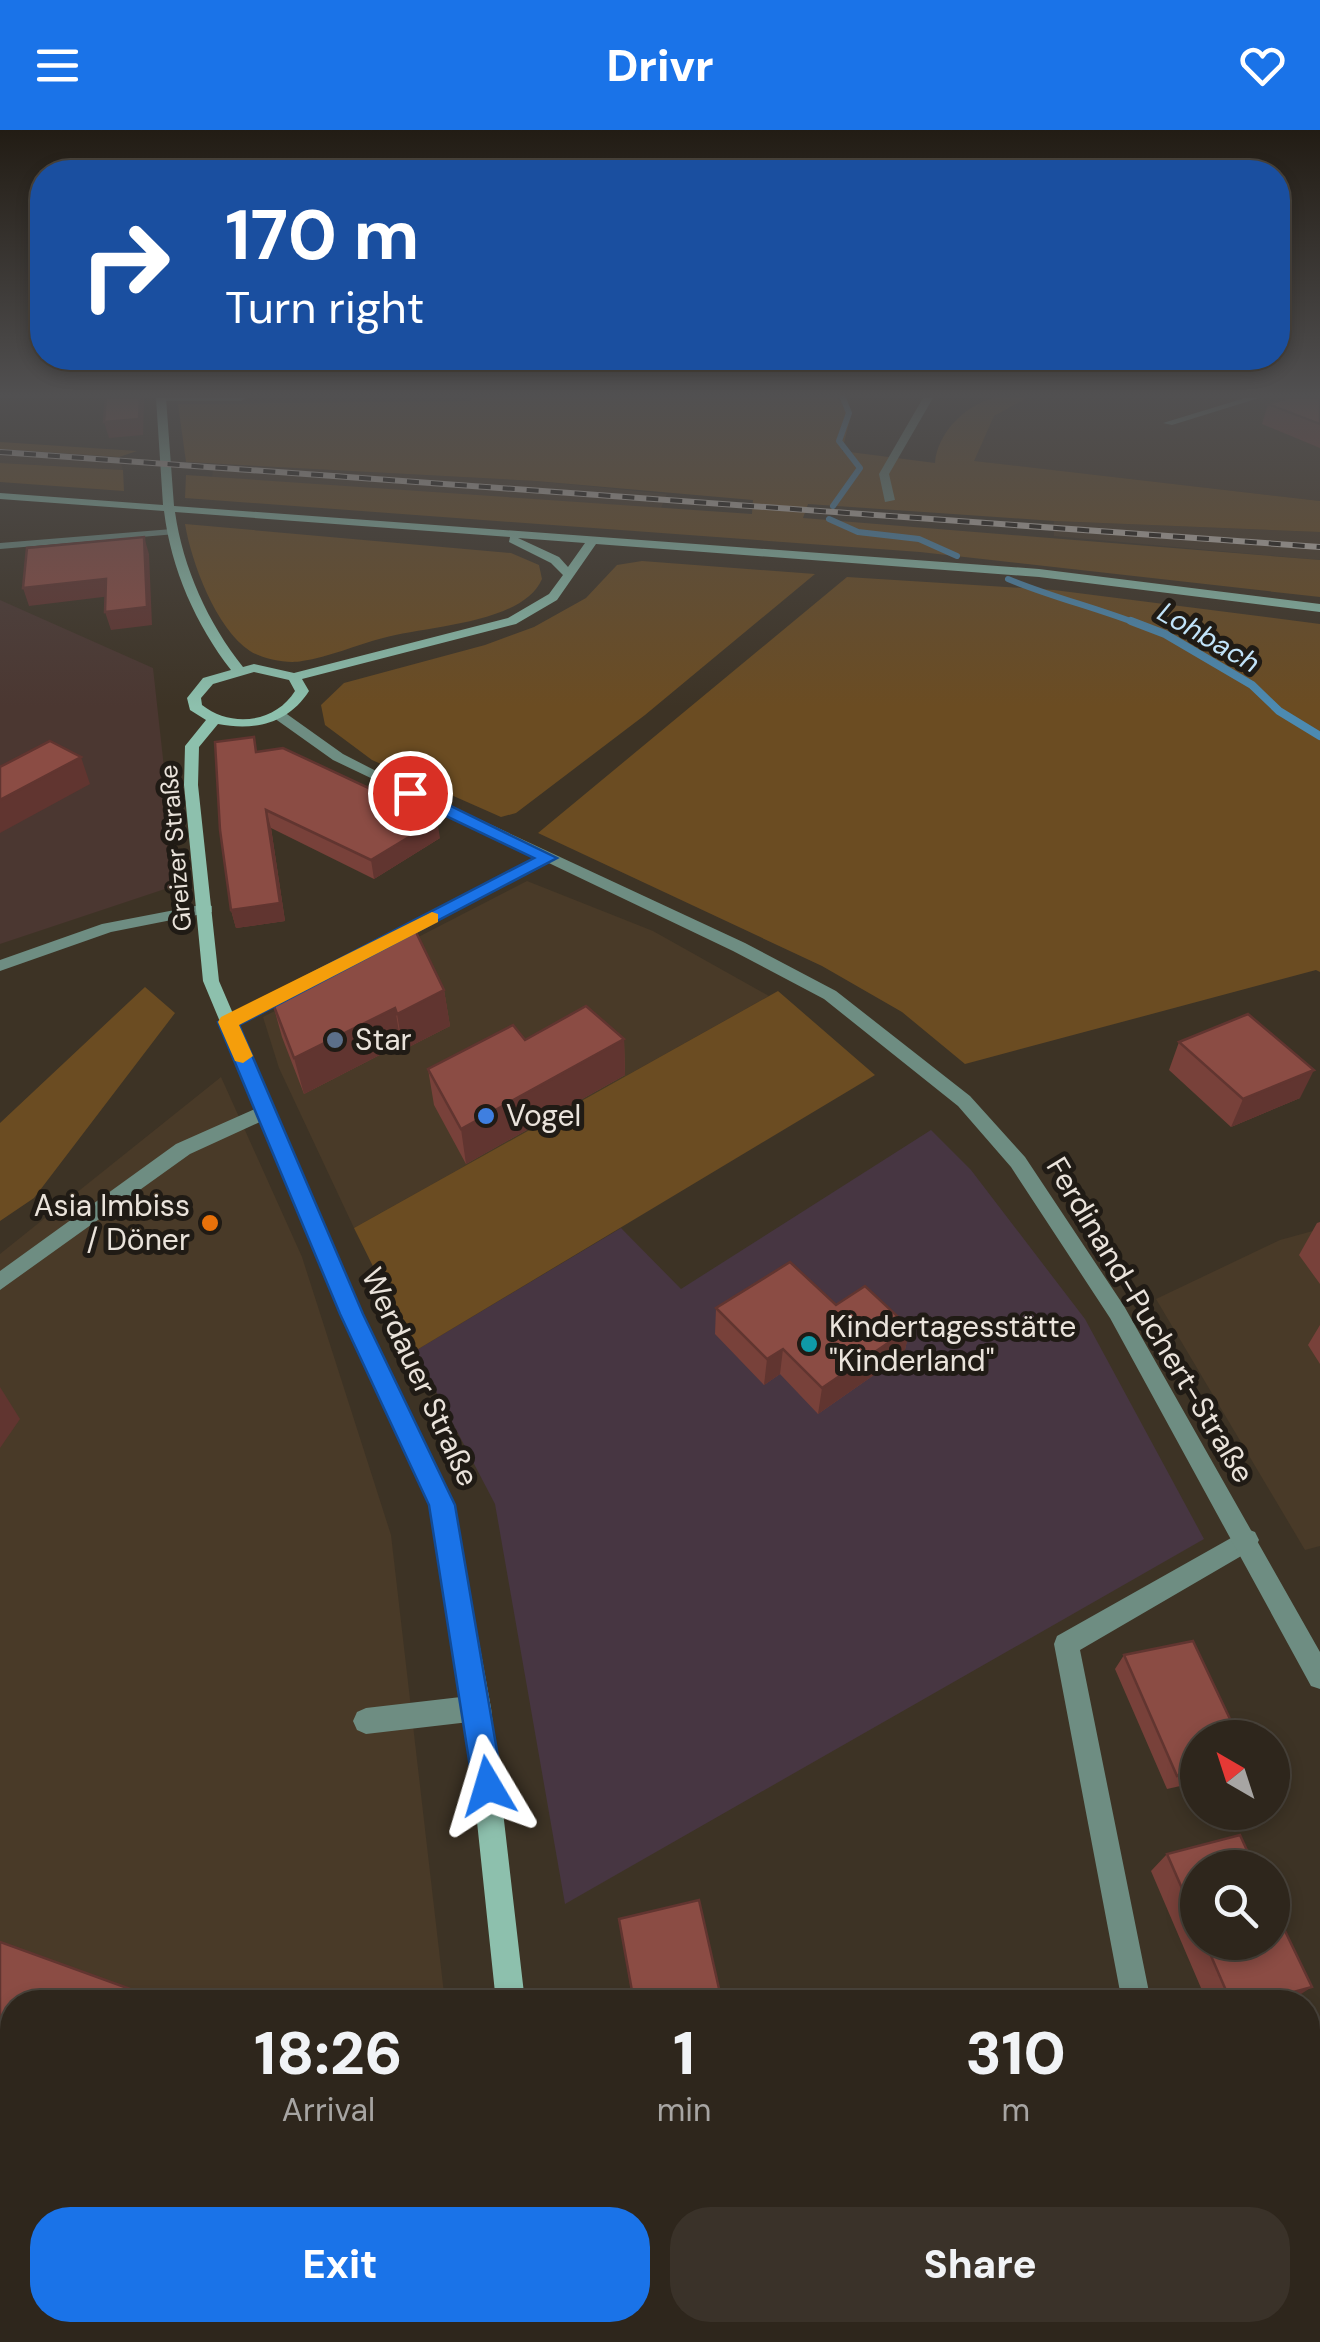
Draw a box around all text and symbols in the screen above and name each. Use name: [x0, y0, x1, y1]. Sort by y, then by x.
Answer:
text: Drivr: [606, 36, 714, 95]
icon: menu: [30, 38, 85, 93]
icon: heart: [1235, 38, 1290, 93]
text: 170 m: [225, 190, 419, 281]
icon: right: [60, 200, 190, 330]
text: Turn right: [225, 278, 424, 337]
water label: Lohbach: [1151, 593, 1267, 681]
pin: [368, 751, 453, 836]
street label: Greizer Straße: [152, 763, 199, 933]
icon: arrive: [383, 766, 438, 821]
place label: Star: [355, 1020, 412, 1059]
marker: Star: [324, 1029, 346, 1051]
place label: Vogel: [506, 1096, 581, 1135]
marker: Vogel: [475, 1105, 497, 1127]
street label: Ferdinand-Puchert-Straße: [1038, 1150, 1263, 1490]
place label: Asia Imbiss / Döner: [34, 1186, 190, 1259]
marker: Asia Imbiss / Döner: [199, 1212, 221, 1234]
street label: Werdauer Straße: [353, 1261, 488, 1492]
place label: Kindertagesstätte "Kinderland": [829, 1307, 1076, 1380]
marker: Kindertagesstätte "Kinderland": [798, 1333, 820, 1355]
north arrow: [1180, 1720, 1290, 1830]
map controls: [1180, 1720, 1290, 1960]
position arrow: [436, 1734, 540, 1838]
button: search: [1180, 1850, 1290, 1960]
text: 18:26: [254, 2014, 403, 2093]
text: 1: [673, 2014, 695, 2093]
text: 310: [965, 2014, 1066, 2093]
text: Arrival: [282, 2089, 375, 2131]
text: min: [657, 2089, 711, 2131]
text: m: [1001, 2089, 1030, 2131]
button: Exit: [30, 2207, 650, 2322]
button: Share: [670, 2207, 1290, 2322]

